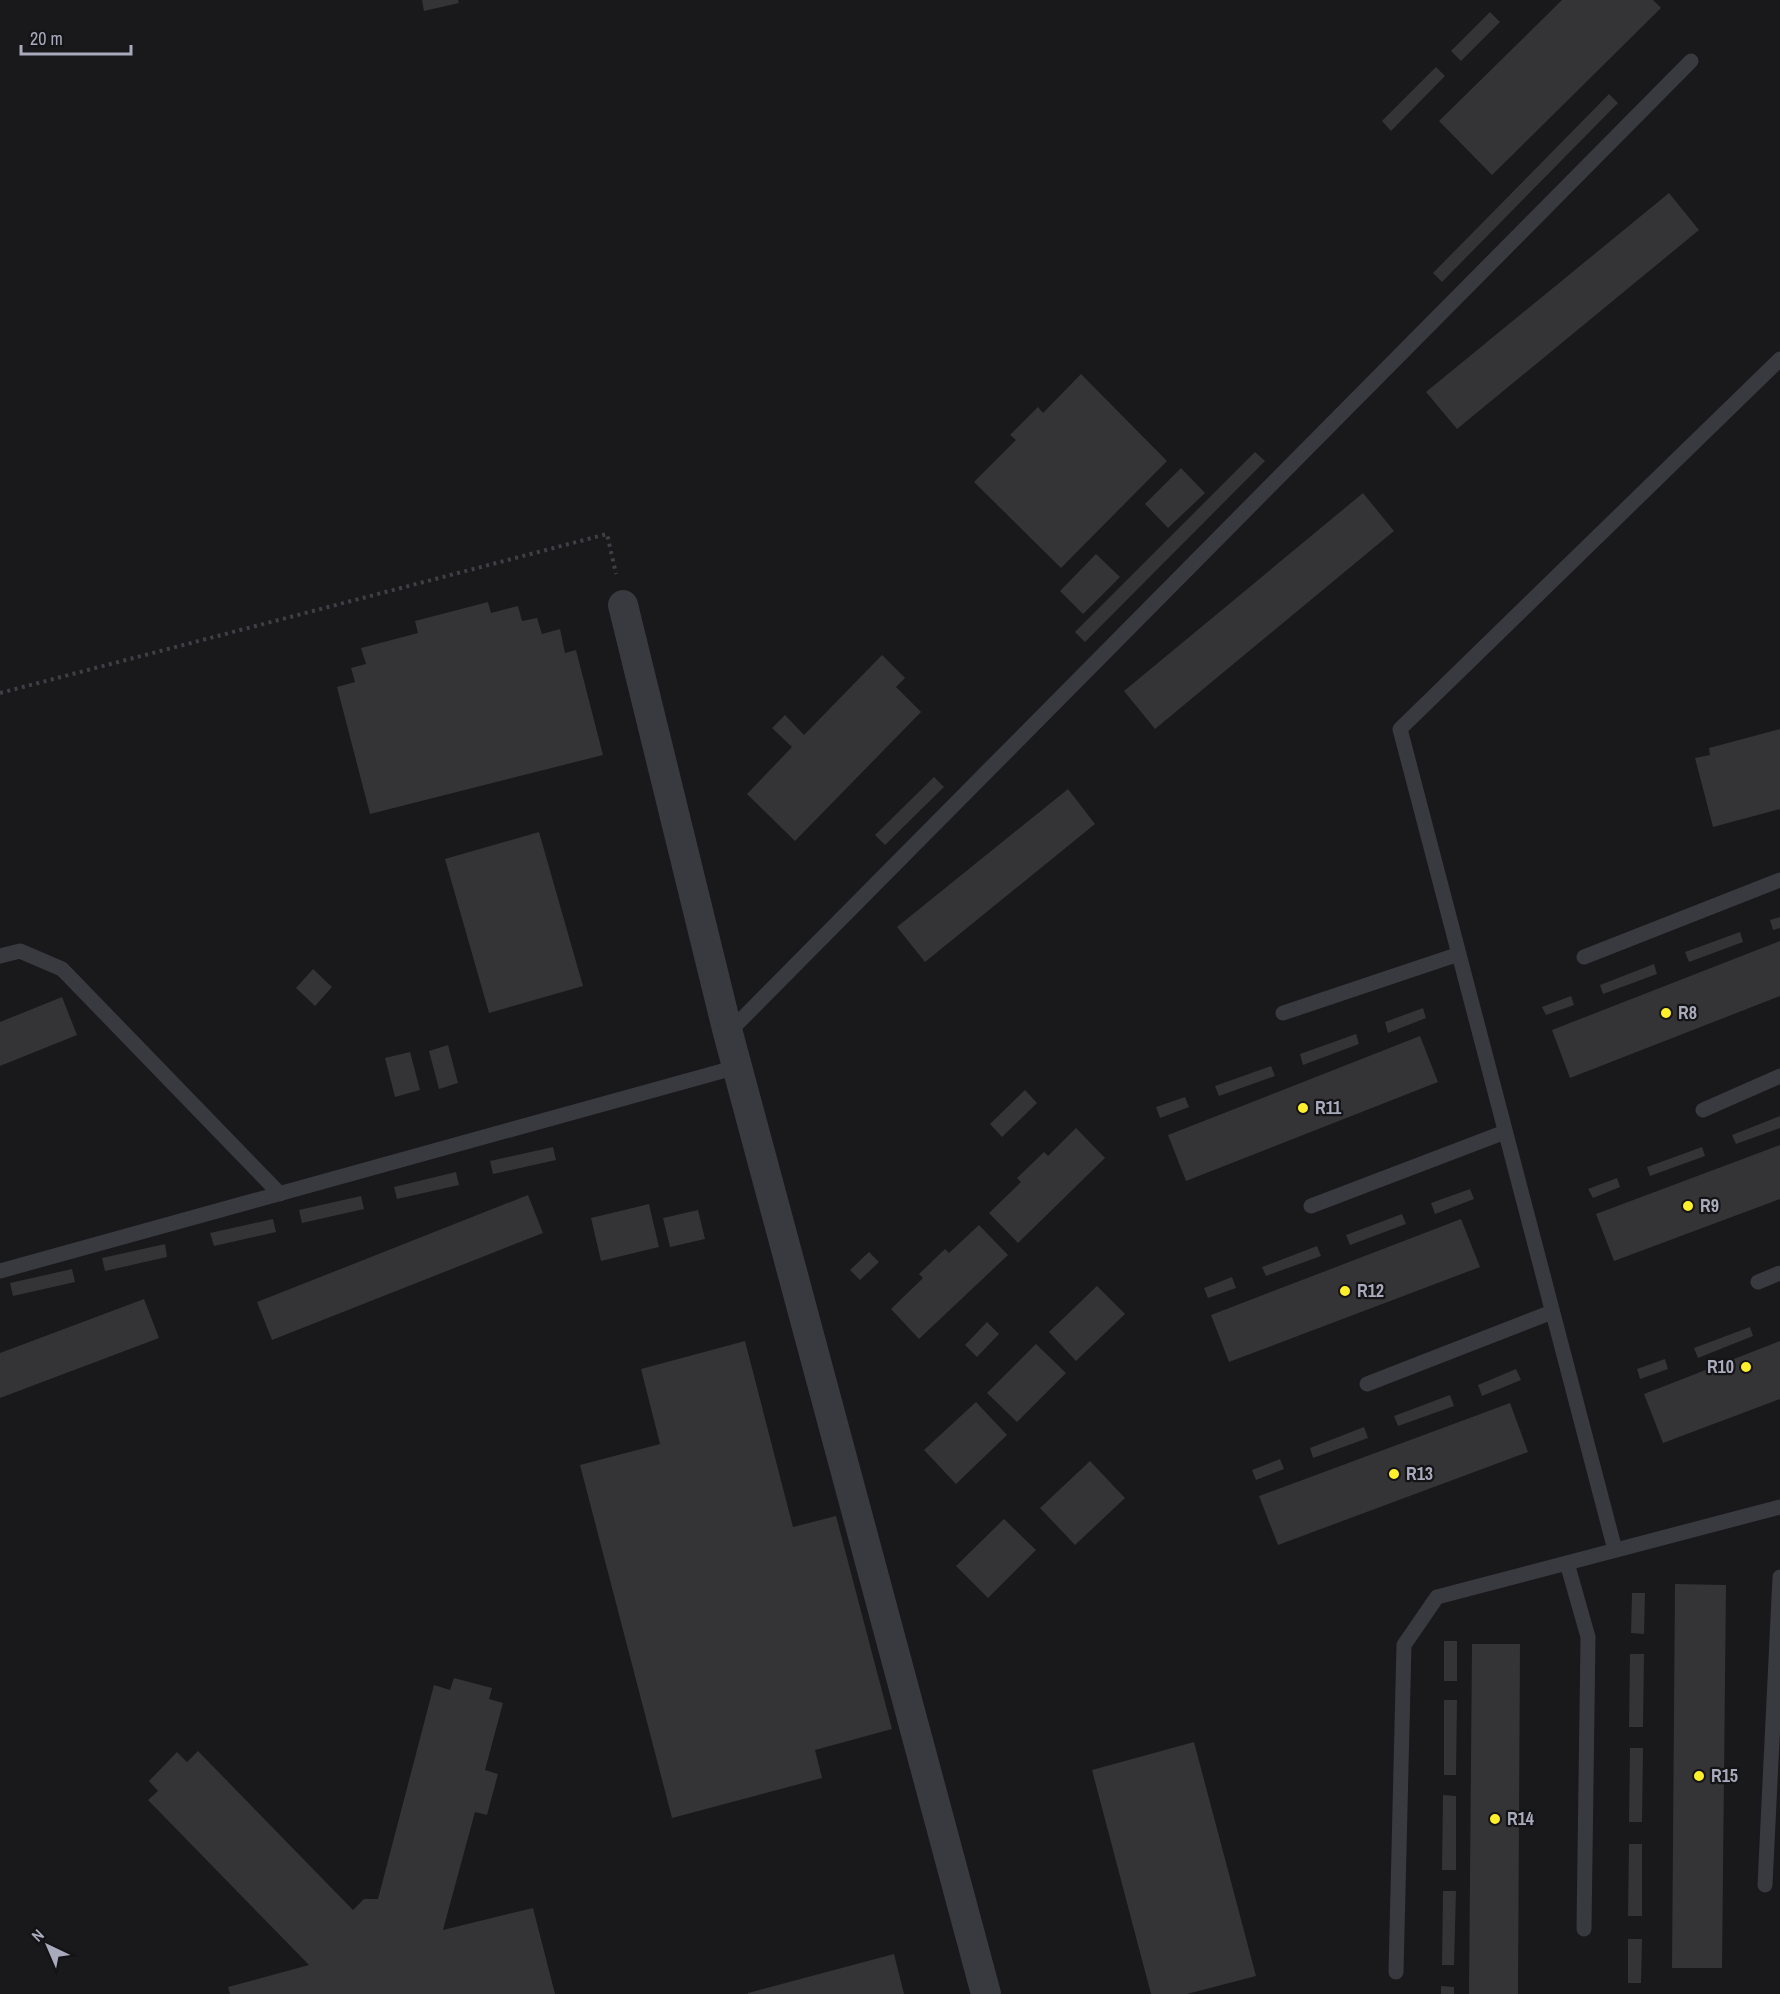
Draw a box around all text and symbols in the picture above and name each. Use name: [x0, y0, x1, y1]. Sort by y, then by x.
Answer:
scale bar: [21, 18, 130, 56]
text: 20 m: [30, 26, 63, 51]
place label: R8: [1678, 1000, 1697, 1025]
marker: R8: [1659, 1006, 1673, 1020]
place label: R11: [1315, 1095, 1342, 1120]
marker: R11: [1296, 1101, 1310, 1115]
place label: R9: [1700, 1193, 1719, 1218]
marker: R9: [1681, 1199, 1695, 1213]
place label: R12: [1357, 1278, 1384, 1303]
marker: R12: [1338, 1284, 1352, 1298]
place label: R10: [1707, 1354, 1734, 1379]
marker: R10: [1739, 1360, 1753, 1374]
place label: R13: [1406, 1461, 1433, 1486]
marker: R13: [1387, 1467, 1401, 1481]
place label: R15: [1711, 1763, 1738, 1788]
marker: R15: [1692, 1769, 1706, 1783]
place label: R14: [1507, 1806, 1535, 1831]
marker: R14: [1488, 1812, 1502, 1826]
north arrow: [18, 1916, 78, 1976]
text: N: [27, 1924, 49, 1946]

